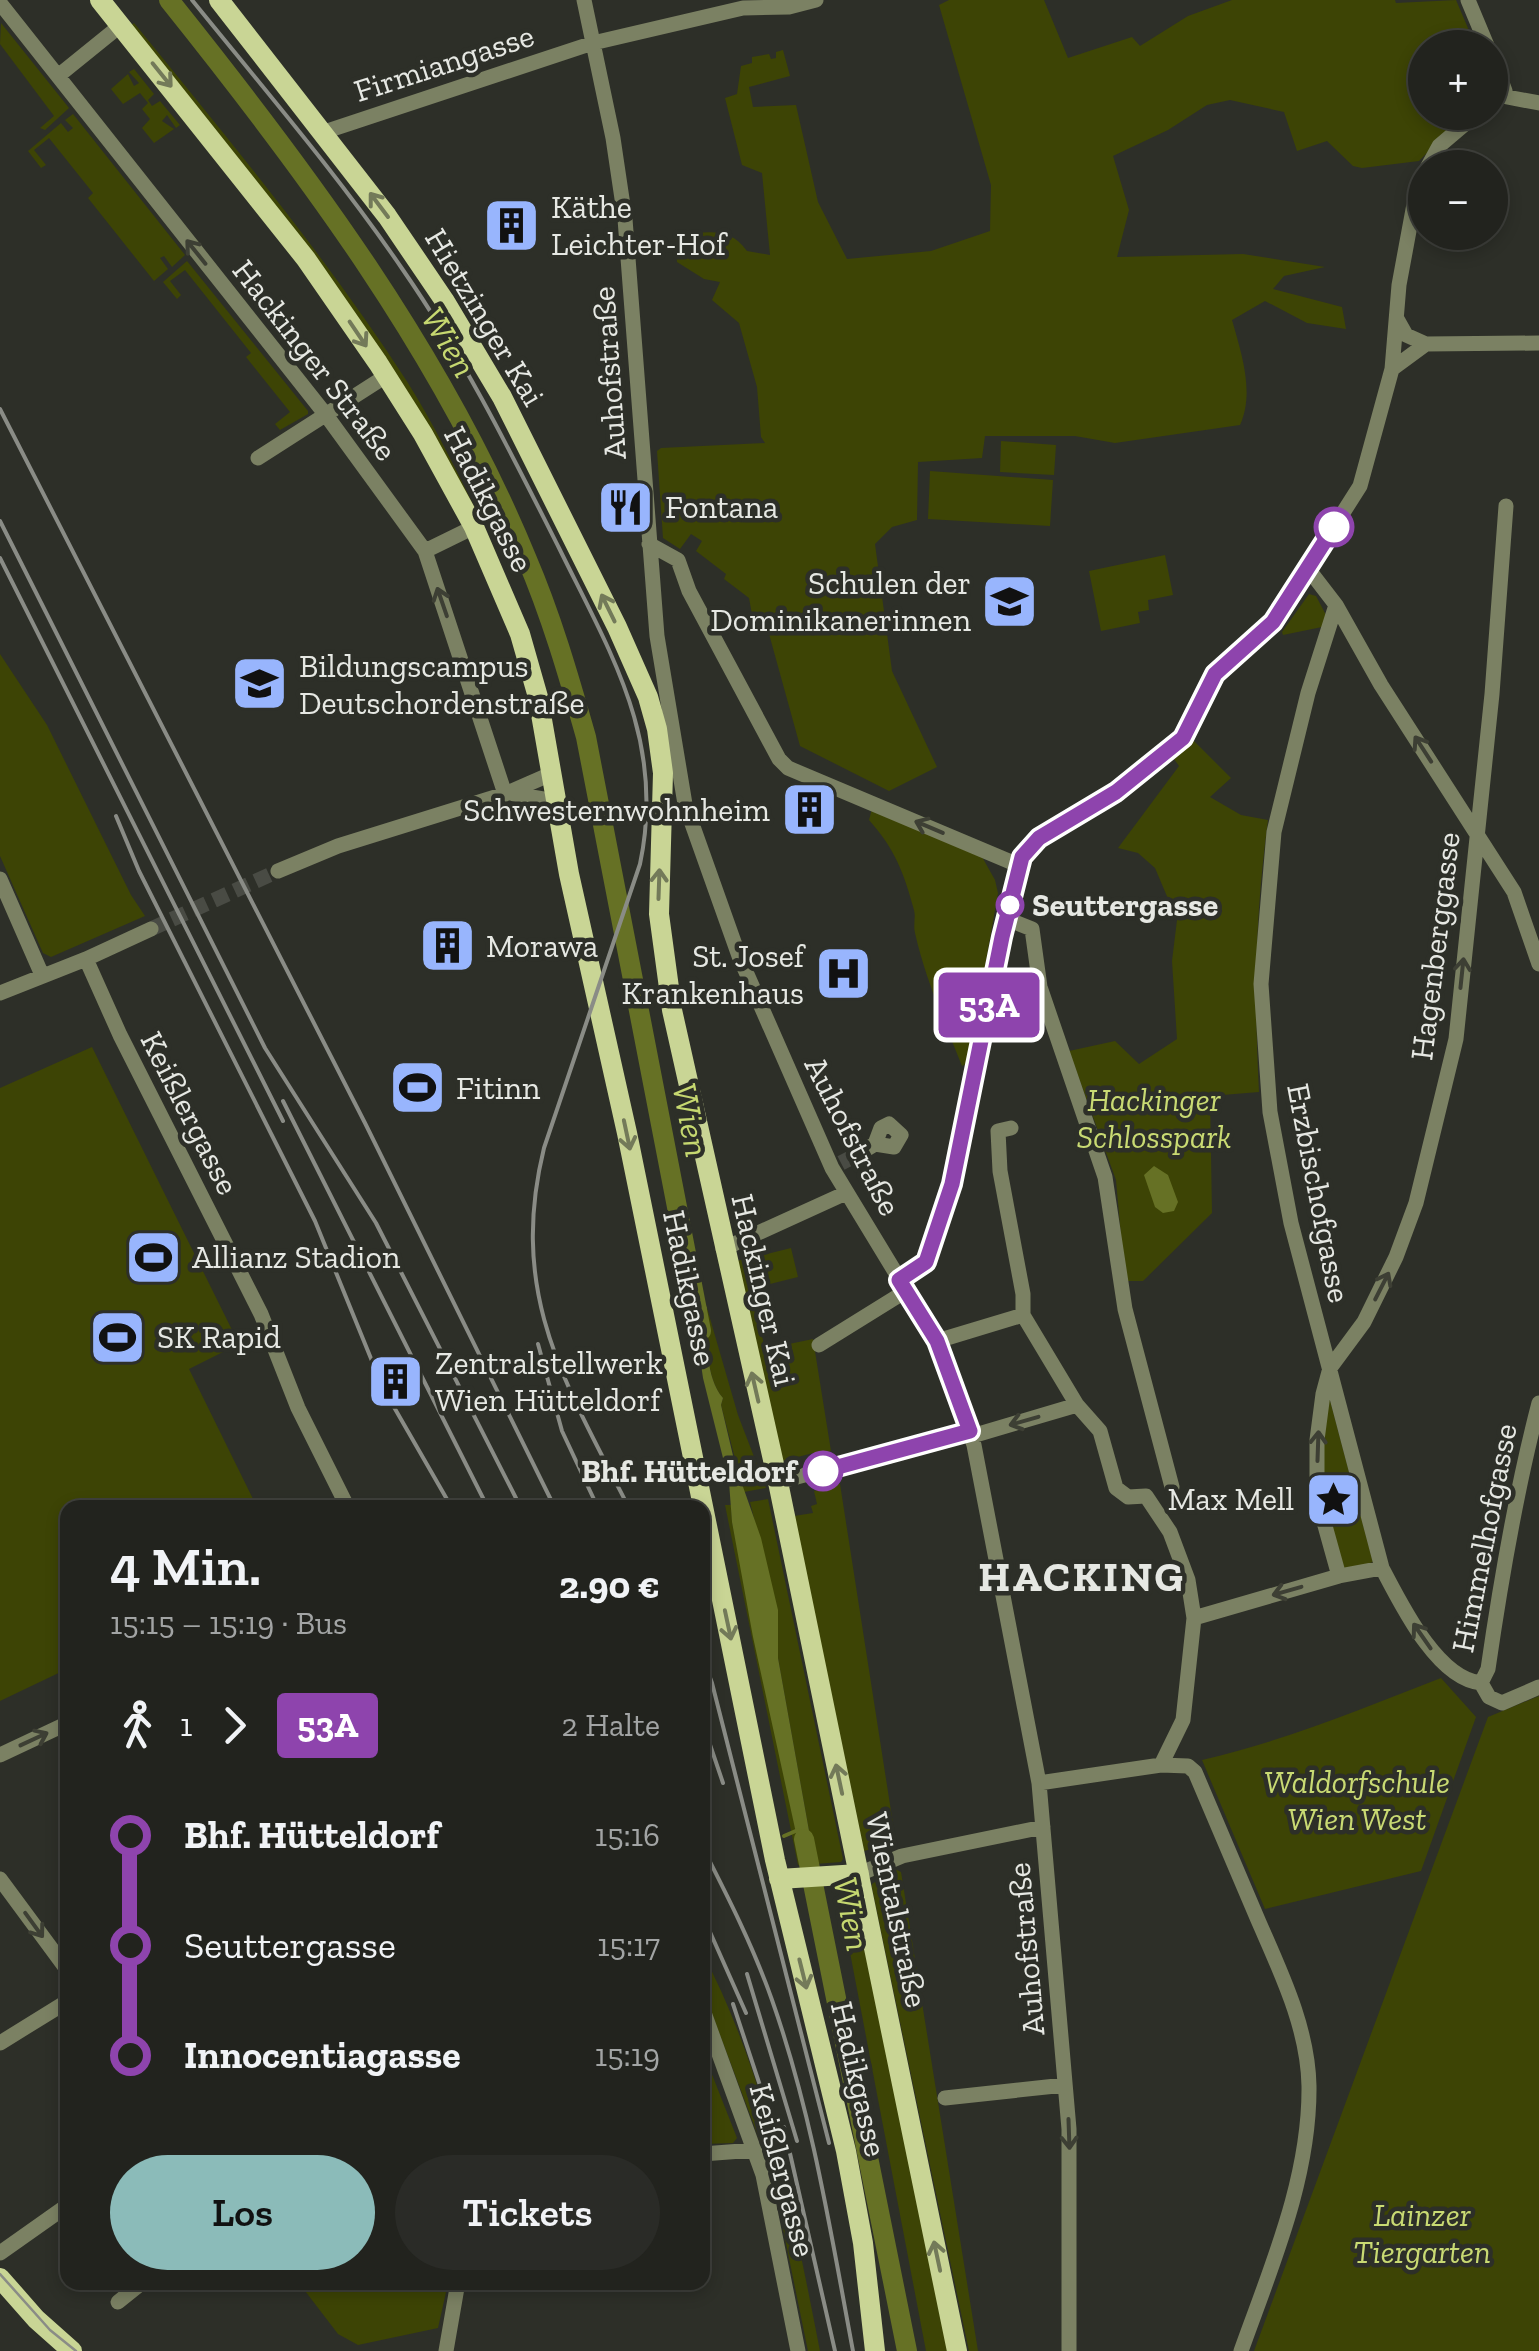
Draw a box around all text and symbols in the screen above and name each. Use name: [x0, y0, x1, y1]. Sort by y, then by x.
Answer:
street label: Firmiangasse: [349, 16, 539, 110]
map controls: [1408, 30, 1508, 250]
button: +: [1408, 30, 1508, 130]
one-way arrow: [151, 62, 173, 88]
button: −: [1408, 150, 1508, 250]
place label: Käthe Leichter-Hof: [551, 188, 729, 263]
one-way arrow: [368, 192, 389, 219]
building icon: Käthe Leichter-Hof: [482, 195, 542, 255]
street label: Hietzinger Kai: [417, 222, 553, 412]
one-way arrow: [186, 239, 207, 266]
street label: Hackinger Straße: [225, 252, 405, 468]
street label: Auhofstraße: [584, 285, 634, 461]
water label: Wien: [412, 300, 486, 384]
one-way arrow: [347, 320, 368, 348]
street label: Hadikgasse: [436, 420, 542, 578]
restaurant icon: Fontana: [596, 477, 656, 537]
place label: Fontana: [665, 488, 778, 526]
unlabelled marker: [1315, 508, 1353, 546]
place label: Schulen der Dominikanerinnen: [710, 564, 972, 639]
school or university icon: Schulen der Dominikanerinnen: [980, 571, 1040, 631]
one-way arrow: [432, 587, 450, 618]
one-way arrow: [598, 594, 617, 624]
place label: Bildungscampus Deutschordenstraße: [299, 647, 585, 722]
school or university icon: Bildungscampus Deutschordenstraße: [230, 654, 290, 714]
one-way arrow: [1413, 735, 1434, 763]
building icon: Schwesternwohnheim: [779, 780, 839, 840]
place label: Schwesternwohnheim: [463, 791, 770, 829]
one-way arrow: [914, 817, 944, 835]
street label: Hagenberggasse: [1402, 830, 1468, 1062]
one-way arrow: [650, 869, 669, 901]
place label: Seuttergasse: [1032, 886, 1218, 924]
marker: Seuttergasse: [997, 892, 1023, 918]
building icon: Morawa: [417, 916, 477, 976]
place label: Morawa: [486, 927, 598, 965]
place label: St. Josef Krankenhaus: [621, 937, 807, 1012]
hospital icon: St. Josef Krankenhaus: [813, 944, 873, 1004]
one-way arrow: [1453, 957, 1472, 989]
line badge: 53A: [932, 972, 1046, 1038]
text: 53A: [959, 984, 1019, 1026]
street label: Keißlergasse: [133, 1025, 247, 1201]
street label: Auhofstraße: [797, 1050, 909, 1222]
sports icon: Fitinn: [387, 1058, 447, 1118]
place label: Fitinn: [456, 1069, 541, 1107]
water label: Wien: [663, 1080, 719, 1160]
street label: Erzbischofgasse: [1279, 1080, 1359, 1306]
park label: Hackinger Schlosspark: [1077, 1081, 1231, 1156]
one-way arrow: [619, 1118, 638, 1150]
street label: Hackinger Kai: [723, 1190, 805, 1390]
street label: Hadikgasse: [655, 1207, 725, 1369]
sports icon: Allianz Stadion: [123, 1227, 183, 1287]
place label: Allianz Stadion: [192, 1238, 401, 1276]
one-way arrow: [1373, 1271, 1392, 1301]
sports icon: SK Rapid: [88, 1307, 148, 1367]
place label: SK Rapid: [157, 1318, 281, 1356]
place label: Zentralstellwerk Wien Hütteldorf: [435, 1344, 663, 1419]
building icon: Zentralstellwerk Wien Hütteldorf: [366, 1351, 426, 1411]
one-way arrow: [745, 1372, 763, 1404]
one-way arrow: [1009, 1413, 1041, 1431]
street label: Himmelhofgasse: [1443, 1420, 1525, 1656]
one-way arrow: [1308, 1431, 1327, 1463]
place label: Bhf. Hütteldorf: [581, 1452, 799, 1490]
marker: Bhf. Hütteldorf: [804, 1452, 842, 1490]
place icon: Max Mell: [1303, 1469, 1363, 1529]
place label: Max Mell: [1167, 1480, 1294, 1518]
text: 4 Min.: [110, 1533, 261, 1599]
district label: HACKING: [978, 1551, 1186, 1602]
text: 2.90 €: [559, 1562, 660, 1608]
one-way arrow: [1272, 1583, 1304, 1601]
text: 15:15 – 15:19 · Bus: [110, 1604, 347, 1642]
one-way arrow: [720, 1608, 739, 1640]
one-way arrow: [1412, 1623, 1433, 1650]
icon: walk: [110, 1698, 165, 1753]
icon: forward: [207, 1698, 262, 1753]
text: 53A: [297, 1704, 358, 1746]
text: 1: [180, 1706, 192, 1744]
text: 2 Halte: [562, 1706, 660, 1744]
one-way arrow: [18, 1728, 48, 1747]
one-way arrow: [829, 1763, 848, 1795]
park label: Waldorfschule Wien West: [1264, 1763, 1450, 1838]
street label: Wientalstraße: [858, 1809, 936, 2011]
text: Bhf. Hütteldorf: [184, 1812, 439, 1858]
text: 15:16: [595, 1816, 660, 1854]
street label: Auhofstraße: [1000, 1861, 1052, 2037]
water label: Wien: [824, 1874, 880, 1954]
one-way arrow: [23, 1911, 44, 1938]
text: Seuttergasse: [184, 1922, 396, 1968]
text: 15:17: [597, 1926, 660, 1964]
one-way arrow: [795, 1957, 813, 1989]
street label: Hadikgasse: [823, 1998, 895, 2160]
text: Innocentiagasse: [184, 2032, 461, 2078]
text: 15:19: [595, 2036, 660, 2074]
street label: Keißlergasse: [742, 2079, 824, 2261]
one-way arrow: [1059, 2117, 1078, 2149]
button: Los: [110, 2155, 375, 2270]
button: Tickets: [395, 2155, 660, 2270]
park label: Lainzer Tiergarten: [1353, 2196, 1491, 2271]
one-way arrow: [927, 2240, 946, 2272]

